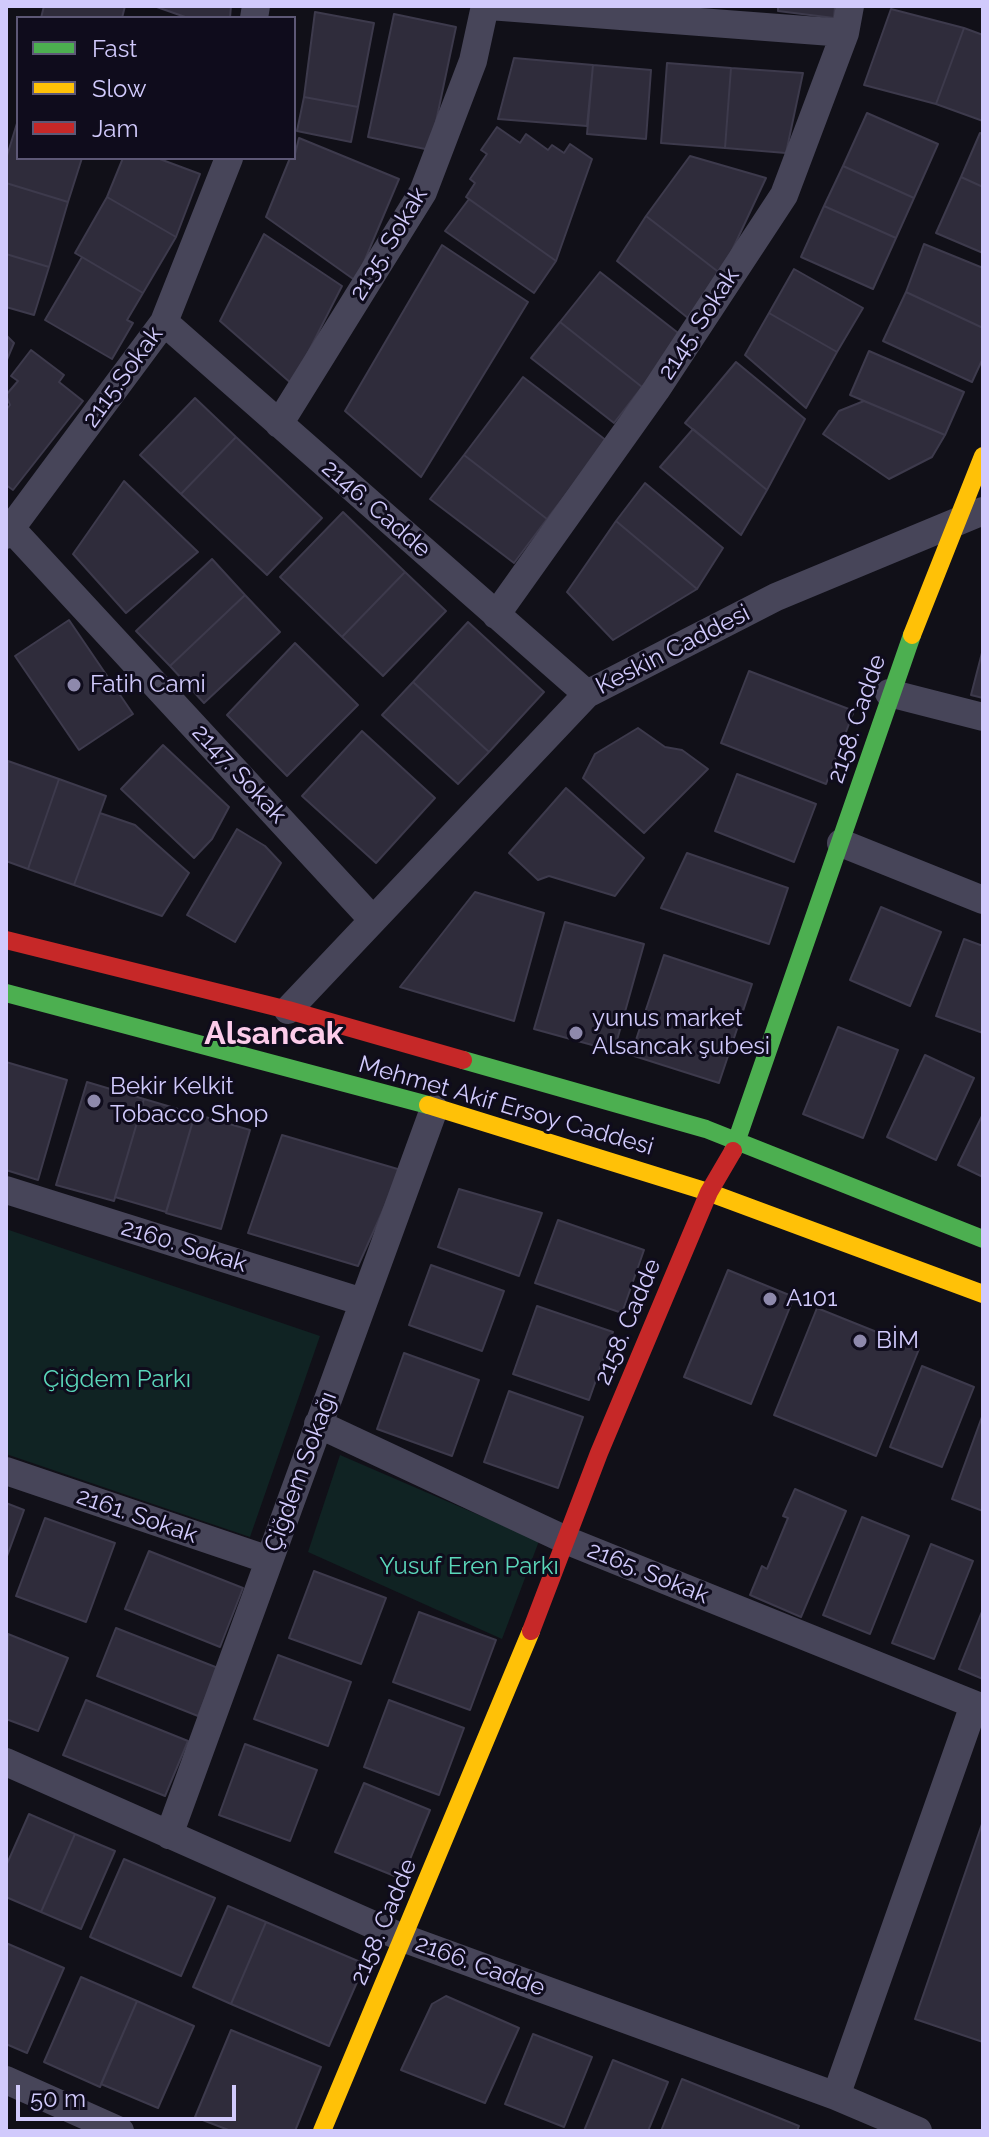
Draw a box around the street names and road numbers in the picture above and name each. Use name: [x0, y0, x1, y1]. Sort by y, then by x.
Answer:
street label: 2135. Sokak: [344, 182, 434, 306]
street label: 2145. Sokak: [652, 263, 746, 385]
street label: 2115.Sokak: [77, 321, 169, 433]
street label: 2146. Cadde: [316, 454, 436, 564]
street label: Keskin Caddesi: [591, 599, 755, 701]
street label: 2158. Cadde: [822, 651, 892, 787]
street label: 2147. Sokak: [186, 718, 292, 830]
street label: Mehmet Akif Ersoy Caddesi: [355, 1050, 657, 1162]
street label: 2160. Sokak: [118, 1213, 250, 1279]
street label: 2158. Cadde: [589, 1255, 667, 1389]
street label: Çiğdem Sokağı: [259, 1388, 343, 1556]
street label: 2161. Sokak: [73, 1482, 201, 1550]
street label: 2165. Sokak: [583, 1536, 713, 1610]
street label: 2158. Cadde: [345, 1855, 423, 1989]
street label: 2166. Cadde: [411, 1929, 549, 2003]

